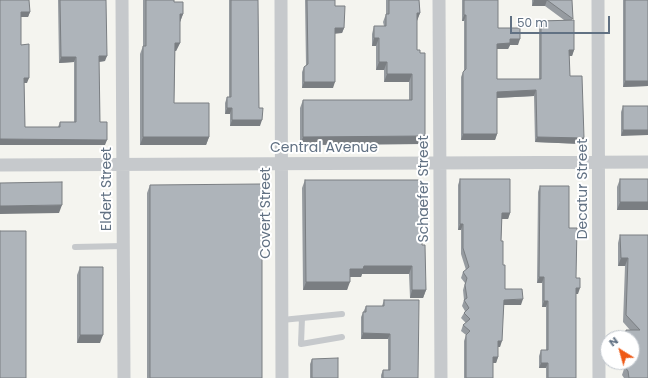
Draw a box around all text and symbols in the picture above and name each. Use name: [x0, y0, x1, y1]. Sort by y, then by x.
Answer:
scale bar: [512, 8, 612, 34]
text: 50 m: [517, 14, 548, 31]
street label: Schaefer Street: [416, 135, 432, 243]
street label: Decatur Street: [575, 139, 591, 239]
street label: Central Avenue: [270, 140, 378, 156]
street label: Eldert Street: [99, 147, 115, 231]
street label: Covert Street: [258, 167, 274, 259]
north arrow: [600, 330, 640, 370]
text: N: [605, 332, 622, 350]

